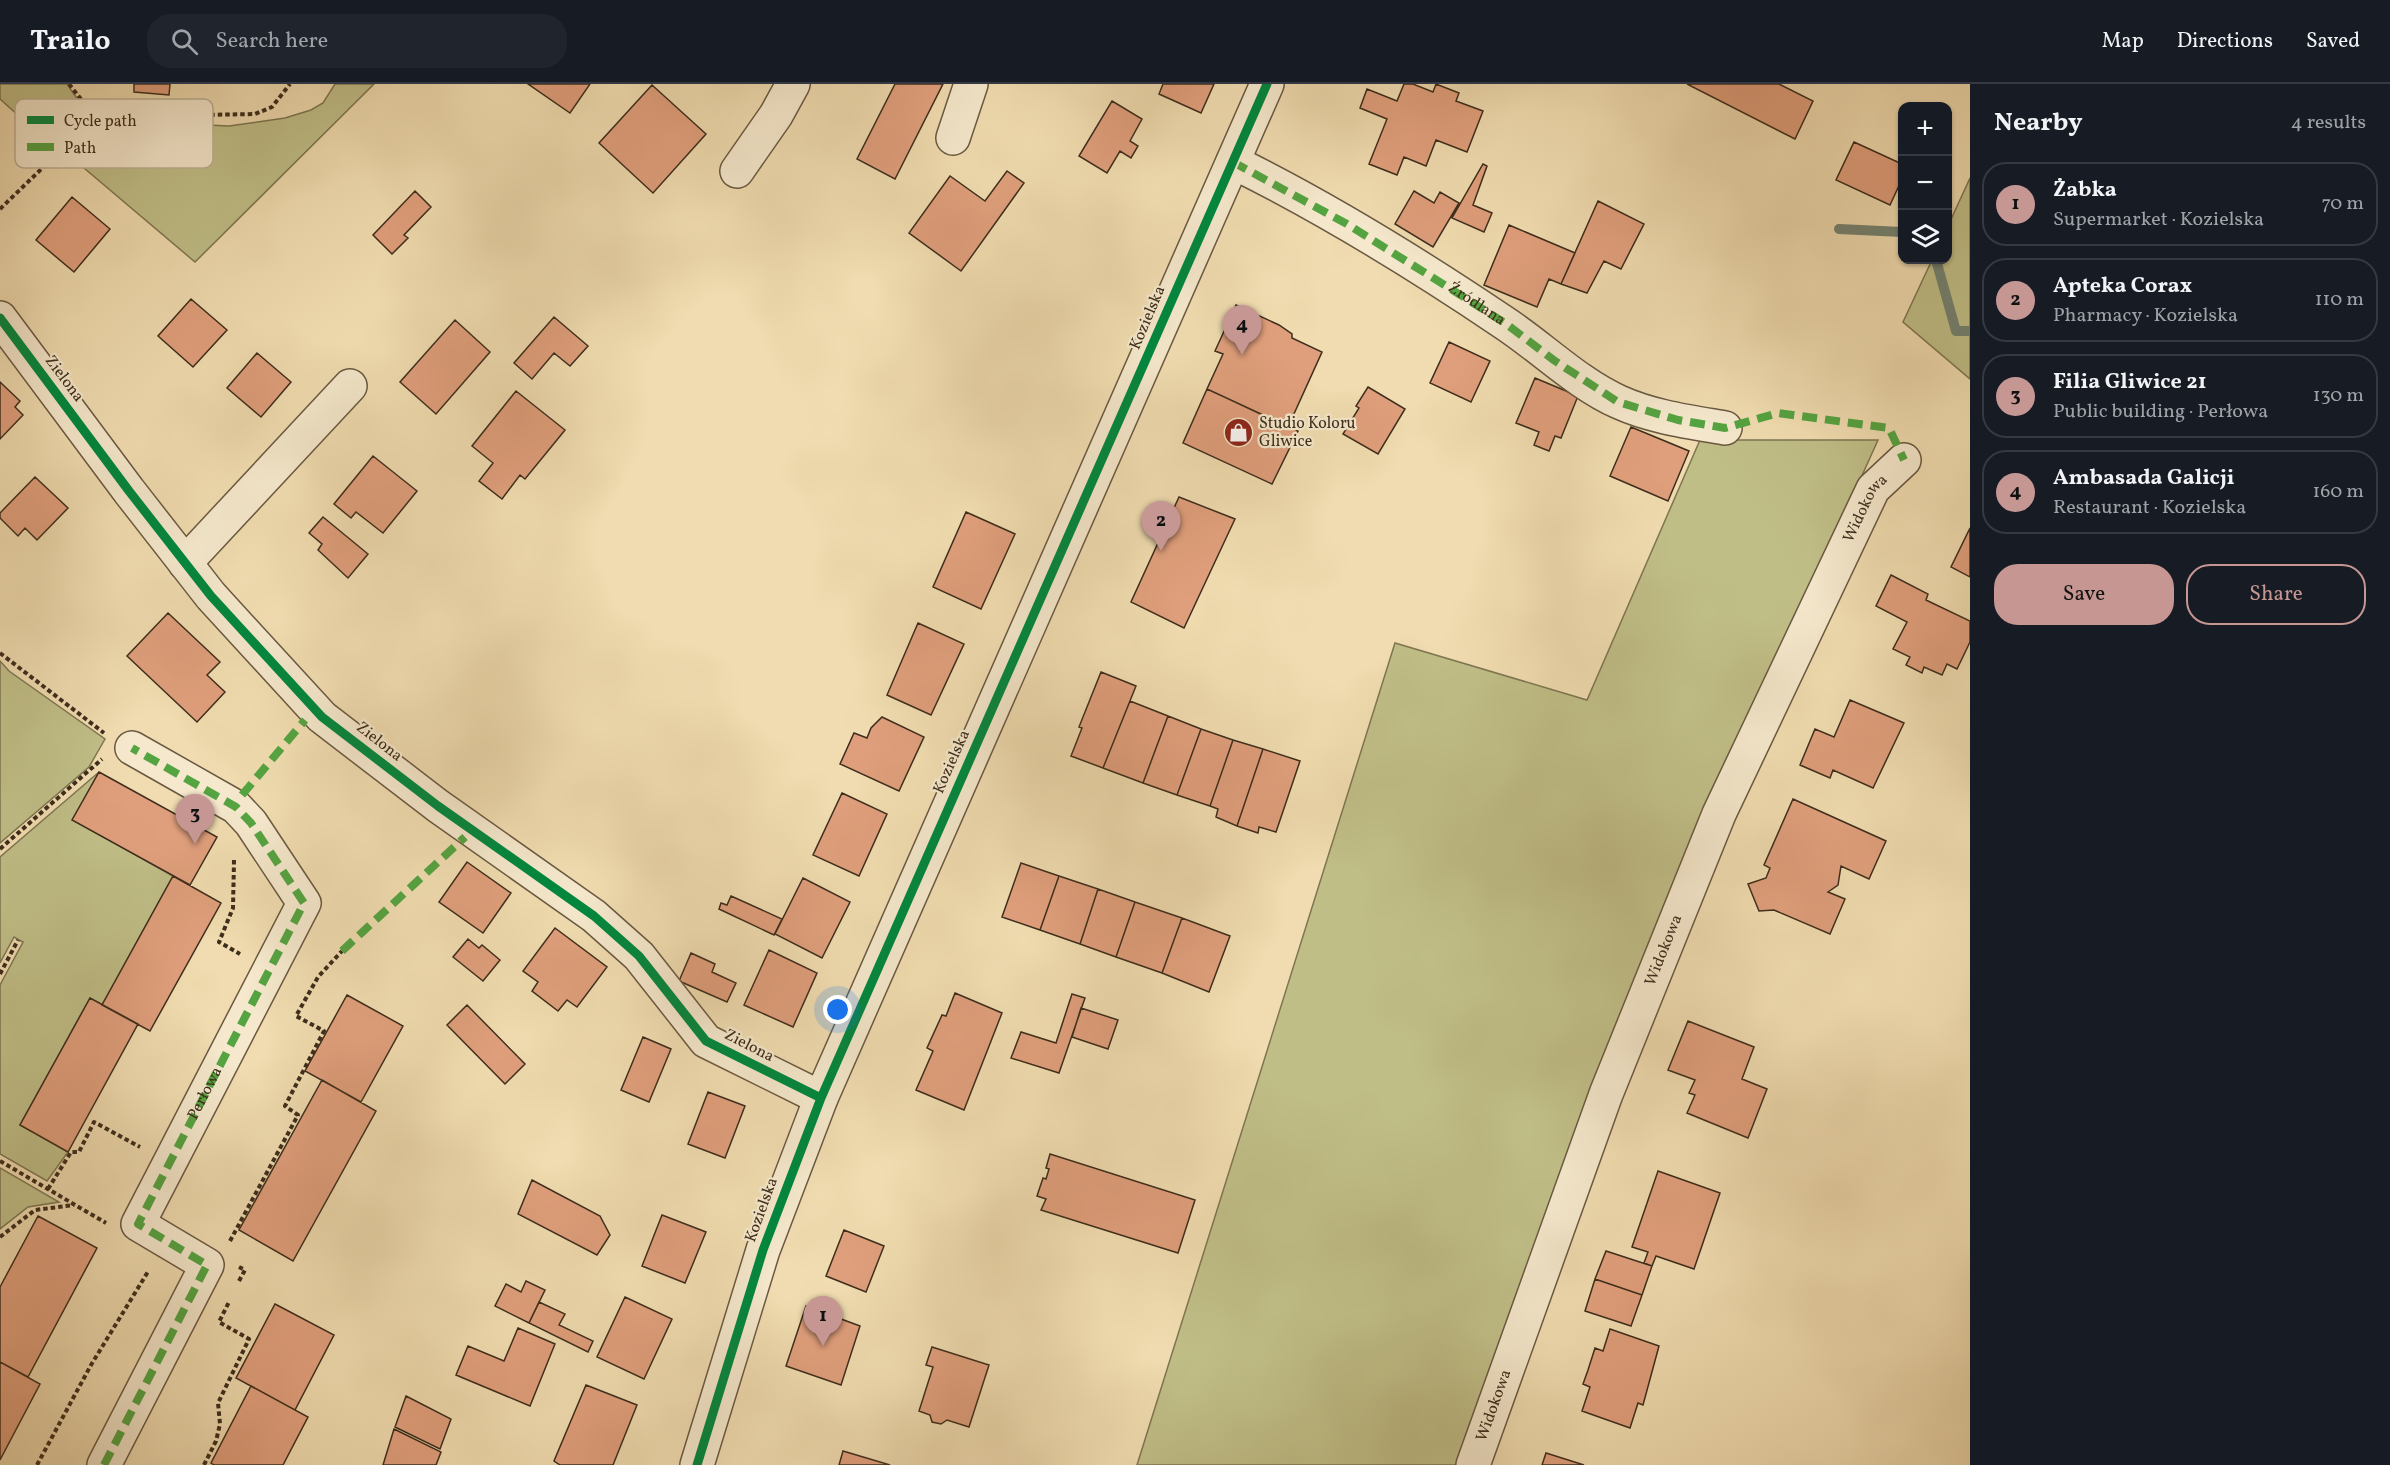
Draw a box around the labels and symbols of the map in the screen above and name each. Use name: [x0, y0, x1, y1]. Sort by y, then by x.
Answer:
legend: [15, 99, 213, 168]
text: Cycle path: [64, 111, 137, 133]
text: Path: [64, 138, 96, 160]
street label: Źródlana: [1443, 277, 1509, 331]
street label: Kozielska: [1125, 283, 1171, 353]
pin: 4: [1222, 306, 1262, 355]
street label: Zielona: [39, 351, 89, 407]
place label: Studio Koloru Gliwice: [1259, 413, 1356, 453]
shop icon: Studio Koloru Gliwice: [1222, 417, 1254, 449]
street label: Widokowa: [1838, 469, 1893, 546]
pin: 2: [1142, 502, 1180, 551]
street label: Zielona: [351, 717, 407, 767]
street label: Kozielska: [928, 727, 976, 797]
pin: 3: [176, 794, 214, 844]
street label: Widokowa: [1640, 911, 1688, 989]
your location: [823, 995, 852, 1024]
street label: Zielona: [720, 1024, 778, 1068]
street label: Perłowa: [183, 1063, 228, 1124]
street label: Kozielska: [740, 1175, 784, 1245]
pin: 1: [804, 1296, 842, 1346]
street label: Widokowa: [1471, 1367, 1517, 1445]

